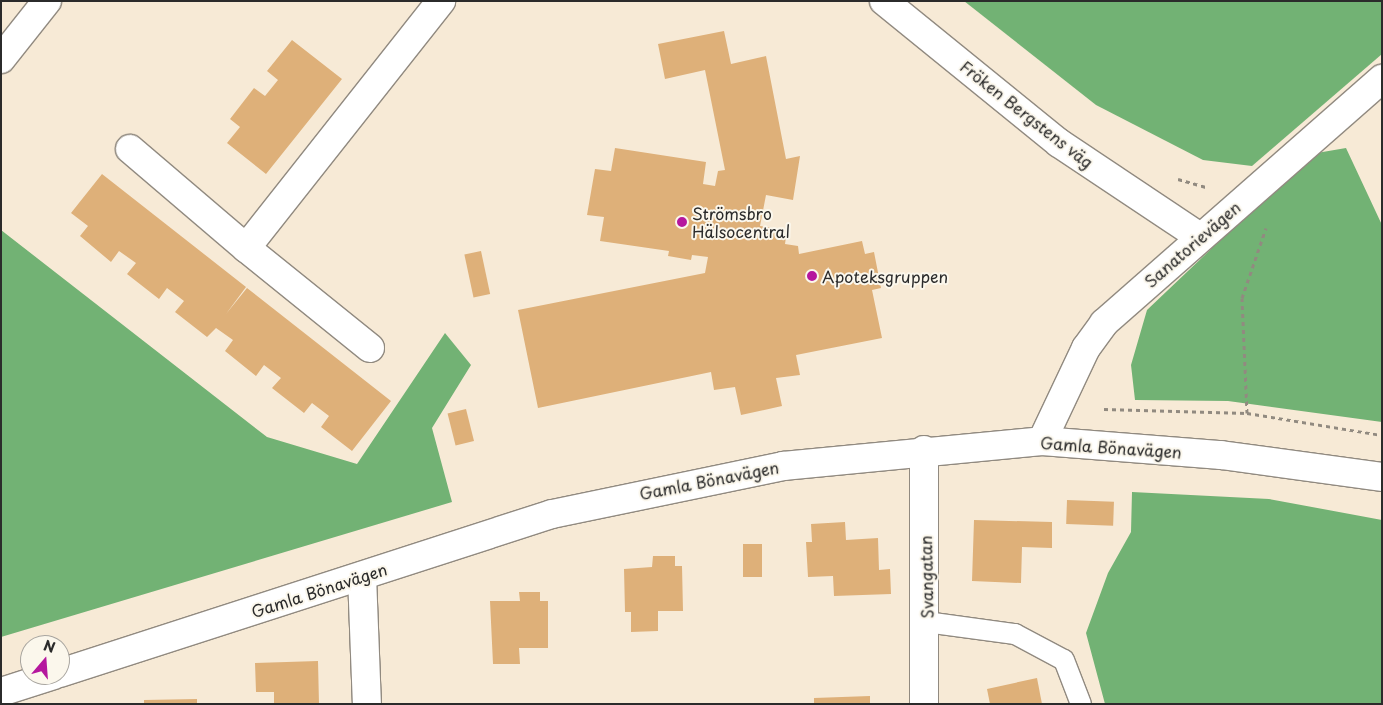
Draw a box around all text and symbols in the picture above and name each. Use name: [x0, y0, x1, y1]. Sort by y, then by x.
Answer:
street label: Fröken Bergstens väg: [957, 56, 1097, 172]
street label: Sanatorievägen: [1140, 197, 1244, 291]
place label: Strömsbro Hälsocentral: [692, 203, 790, 241]
marker: Strömsbro Hälsocentral: [676, 216, 688, 228]
place label: Apoteksgruppen: [822, 266, 948, 286]
marker: Apoteksgruppen: [806, 270, 818, 282]
street label: Gamla Bönavägen: [1040, 432, 1182, 462]
street label: Gamla Bönavägen: [638, 457, 780, 503]
street label: Svangatan: [916, 535, 936, 619]
street label: Gamla Bönavägen: [249, 559, 389, 621]
north arrow: [20, 635, 70, 685]
text: N: [41, 635, 58, 658]

